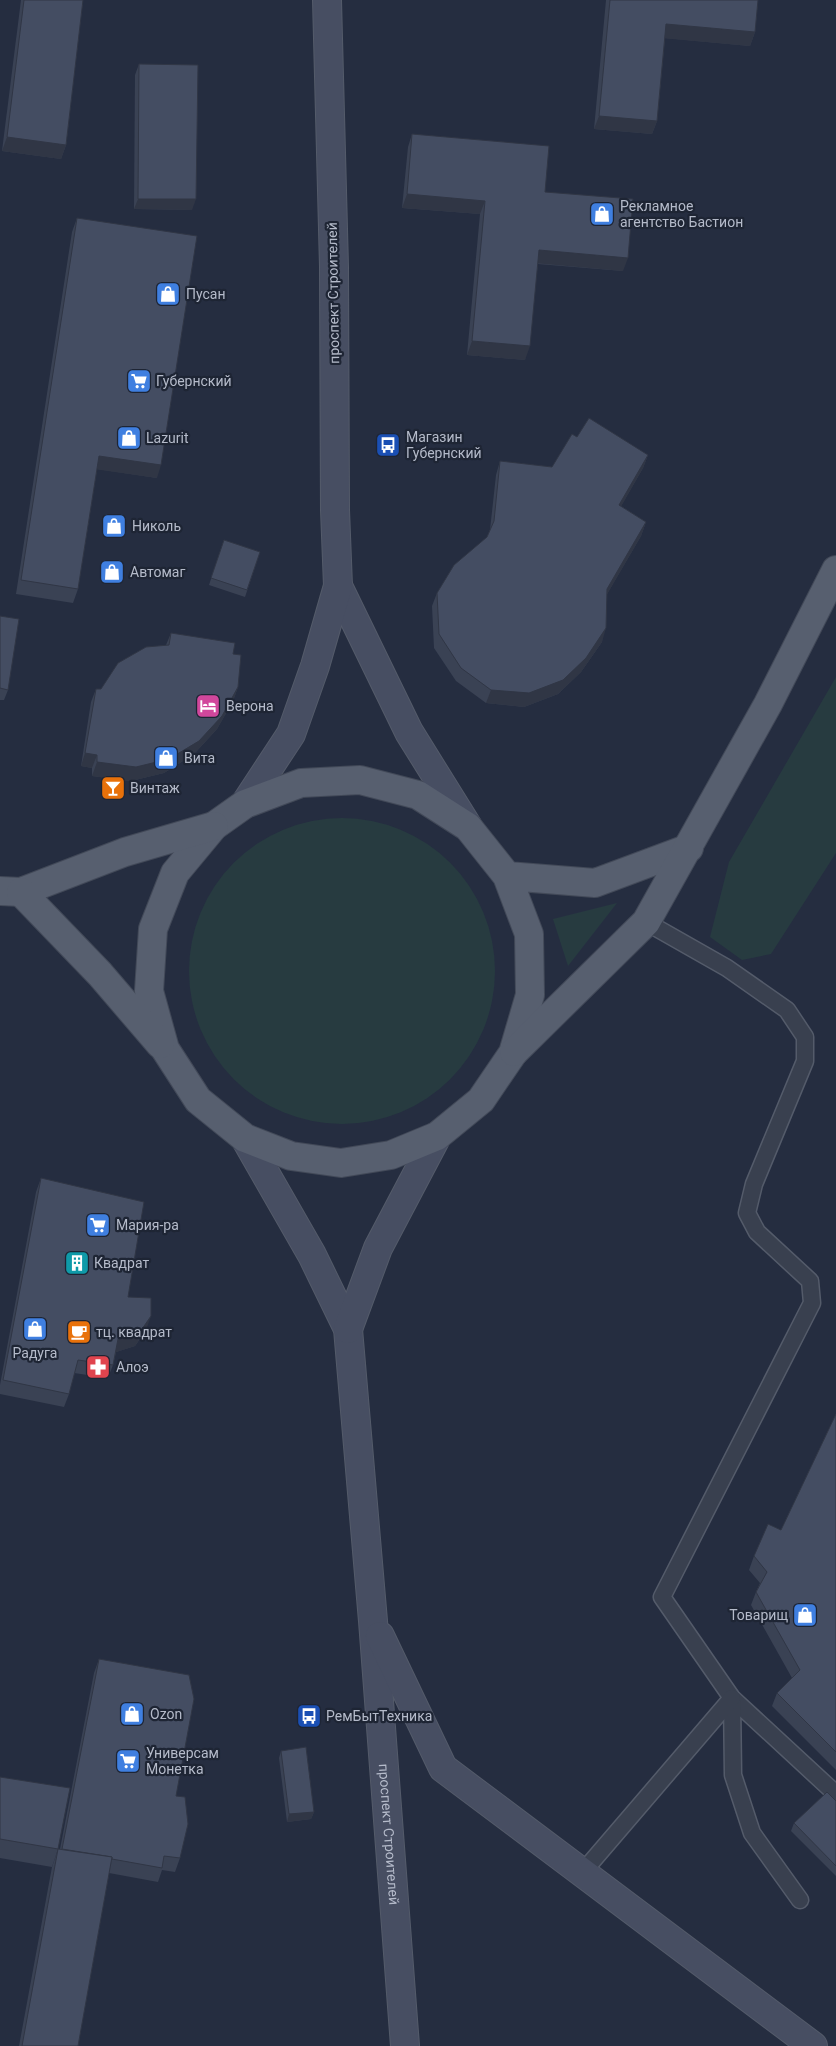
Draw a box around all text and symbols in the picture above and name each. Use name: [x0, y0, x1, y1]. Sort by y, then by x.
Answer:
place label: Рекламное агентство Бастион: [620, 198, 743, 230]
shop icon: Рекламное агентство Бастион: [589, 201, 615, 227]
street label: проспект Строителей: [324, 222, 342, 364]
shop icon: Пусан: [155, 281, 181, 307]
place label: Пусан: [186, 286, 226, 302]
supermarket icon: Губернский: [126, 368, 152, 394]
place label: Губернский: [156, 373, 232, 389]
shop icon: Lazurit: [116, 425, 142, 451]
place label: Магазин Губернский: [406, 429, 482, 461]
place label: Lazurit: [146, 430, 189, 446]
bus stop icon: Магазин Губернский: [375, 432, 401, 458]
shop icon: Николь: [101, 513, 127, 539]
place label: Николь: [132, 518, 181, 534]
shop icon: Автомаг: [99, 559, 125, 585]
place label: Автомаг: [130, 564, 185, 580]
hotel icon: Верона: [195, 693, 221, 719]
place label: Верона: [226, 698, 274, 714]
shop icon: Вита: [153, 745, 179, 771]
place label: Вита: [184, 750, 215, 766]
bar icon: Винтаж: [100, 775, 126, 801]
place label: Винтаж: [130, 780, 180, 796]
supermarket icon: Мария-ра: [85, 1212, 111, 1238]
place label: Мария-ра: [116, 1217, 179, 1233]
building icon: Квадрат: [64, 1250, 90, 1276]
place label: Квадрат: [94, 1255, 149, 1271]
shop icon: Радуга: [22, 1316, 48, 1342]
cafe icon: тц. квадрат: [66, 1319, 92, 1345]
place label: тц. квадрат: [96, 1324, 172, 1340]
place label: Радуга: [13, 1345, 57, 1361]
pharmacy icon: Алоэ: [85, 1354, 111, 1380]
place label: Алоэ: [116, 1359, 149, 1375]
shop icon: Товарищ: [792, 1602, 818, 1628]
place label: Товарищ: [729, 1607, 788, 1623]
shop icon: Ozon: [119, 1701, 145, 1727]
bus stop icon: РемБытТехника: [296, 1703, 322, 1729]
place label: Ozon: [150, 1706, 182, 1722]
place label: РемБытТехника: [326, 1708, 432, 1724]
place label: Универсам Монетка: [146, 1745, 219, 1777]
supermarket icon: Универсам Монетка: [115, 1748, 141, 1774]
street label: проспект Строителей: [376, 1763, 402, 1905]

